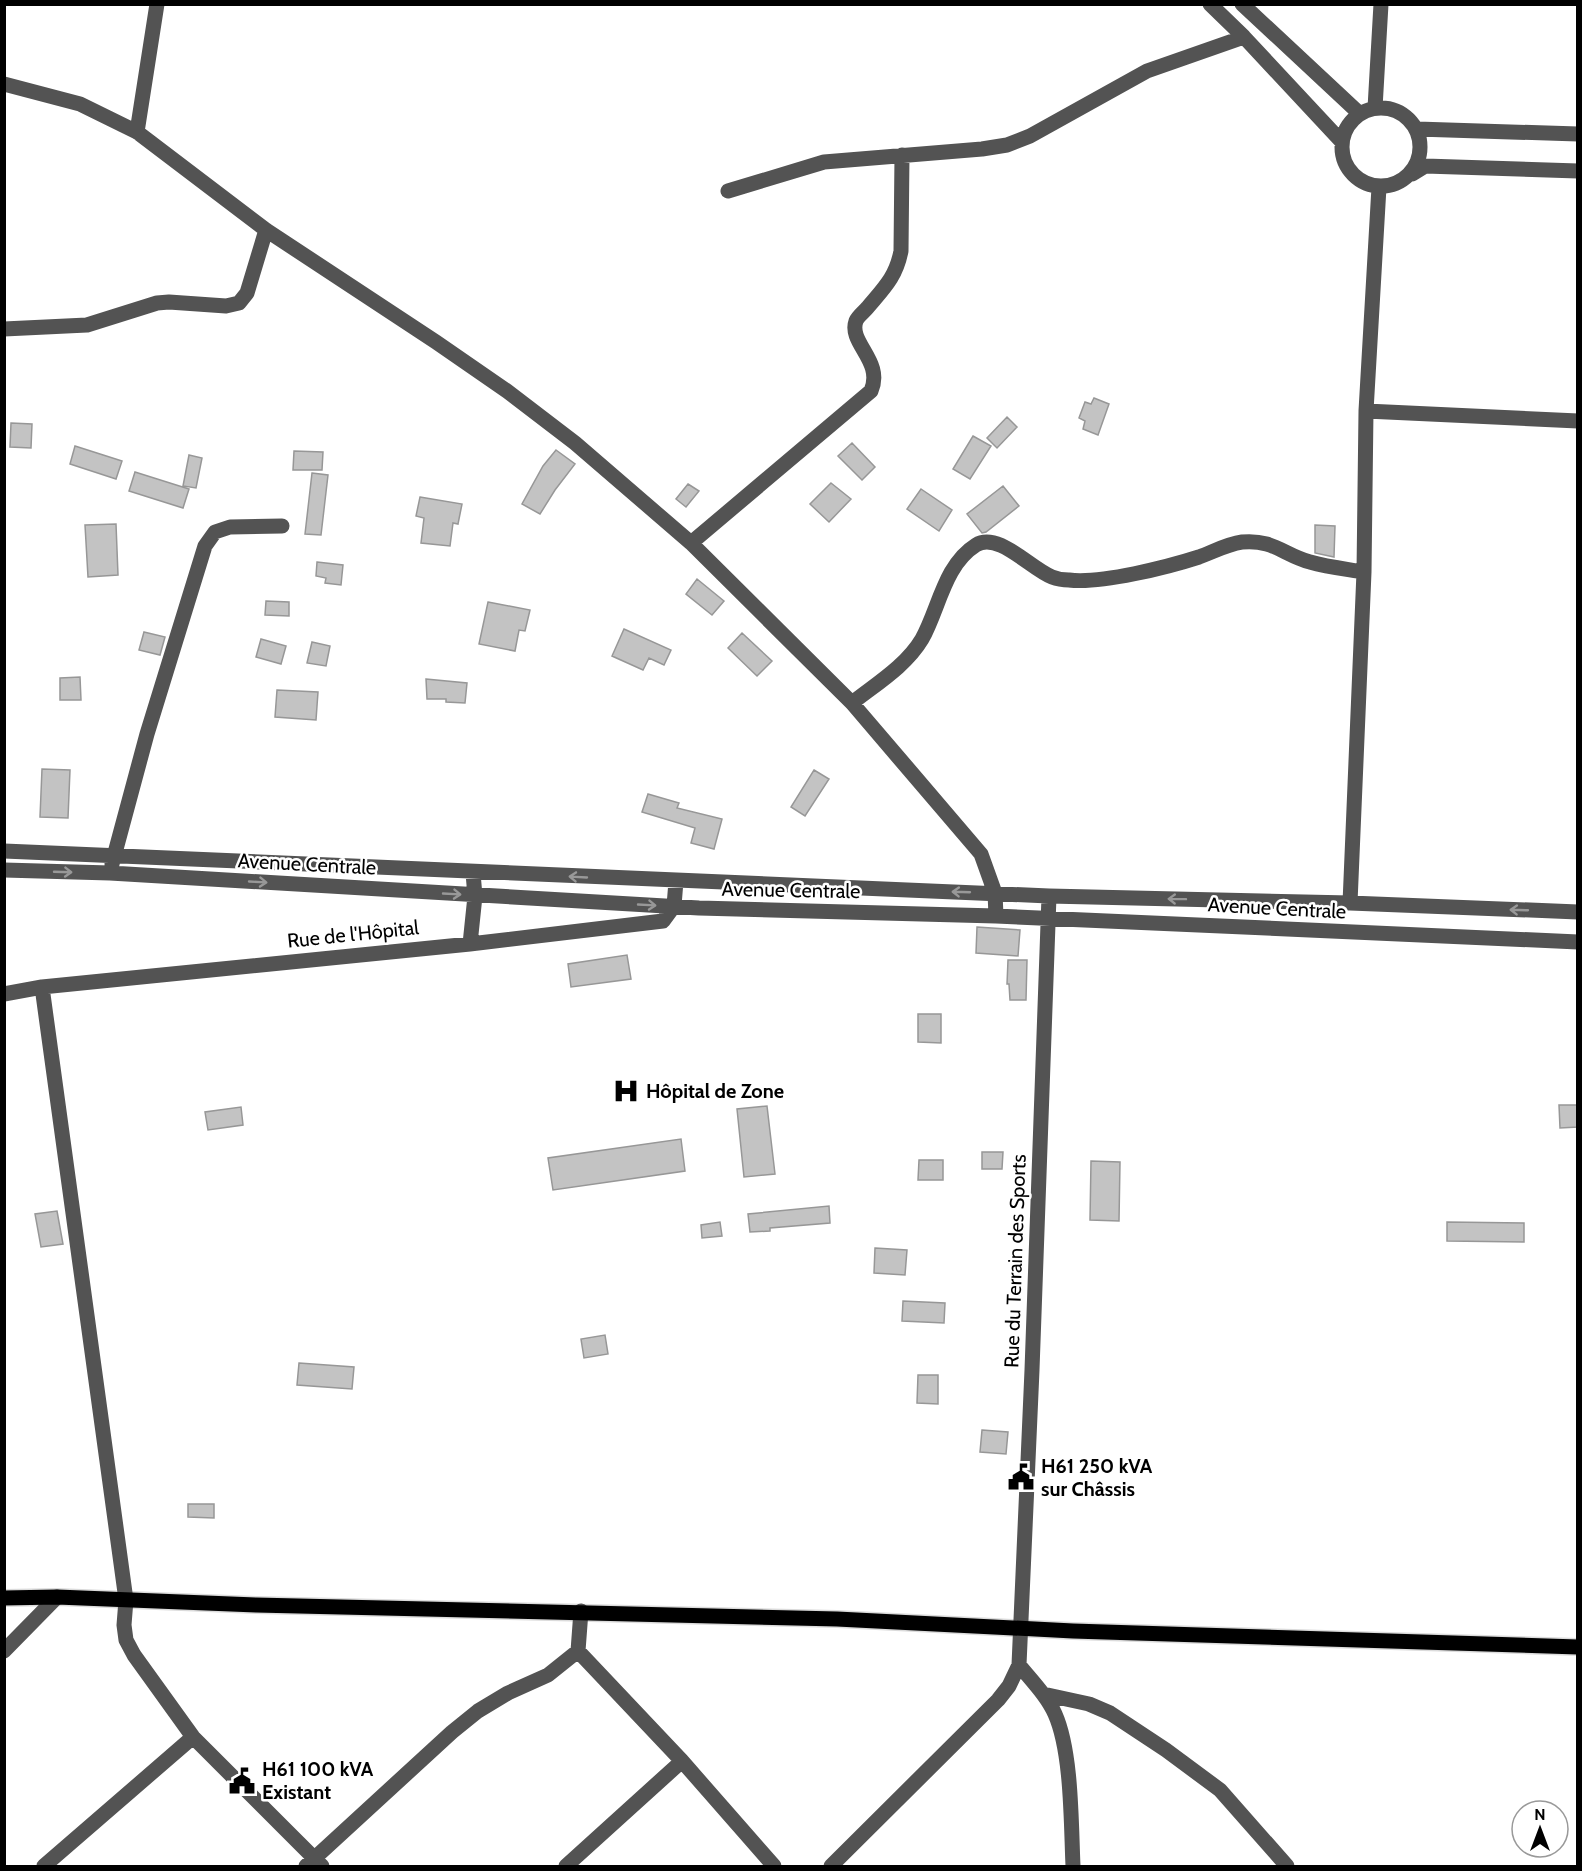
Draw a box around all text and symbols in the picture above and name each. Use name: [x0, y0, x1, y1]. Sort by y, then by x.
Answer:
street label: Avenue Centrale: [237, 848, 377, 880]
one-way arrow: [52, 866, 72, 878]
one-way arrow: [568, 872, 588, 883]
one-way arrow: [247, 877, 267, 888]
street label: Avenue Centrale: [721, 877, 861, 903]
one-way arrow: [952, 886, 972, 897]
one-way arrow: [442, 889, 462, 900]
street label: Avenue Centrale: [1207, 892, 1347, 924]
one-way arrow: [1168, 893, 1188, 905]
one-way arrow: [637, 899, 657, 910]
one-way arrow: [1510, 904, 1530, 915]
street label: Rue de l'Hôpital: [286, 915, 420, 953]
hospital icon: Hôpital de Zone: [611, 1076, 641, 1106]
place label: Hôpital de Zone: [646, 1079, 784, 1103]
street label: Rue du Terrain des Sports: [999, 1154, 1031, 1368]
place label: H61 250 kVA sur Châssis: [1041, 1454, 1153, 1501]
public building icon: H61 250 kVA sur Châssis: [1006, 1462, 1036, 1492]
place label: H61 100 kVA Existant: [262, 1757, 374, 1804]
public building icon: H61 100 kVA Existant: [227, 1766, 257, 1796]
north arrow: [1510, 1799, 1570, 1859]
text: N: [1534, 1805, 1546, 1824]

